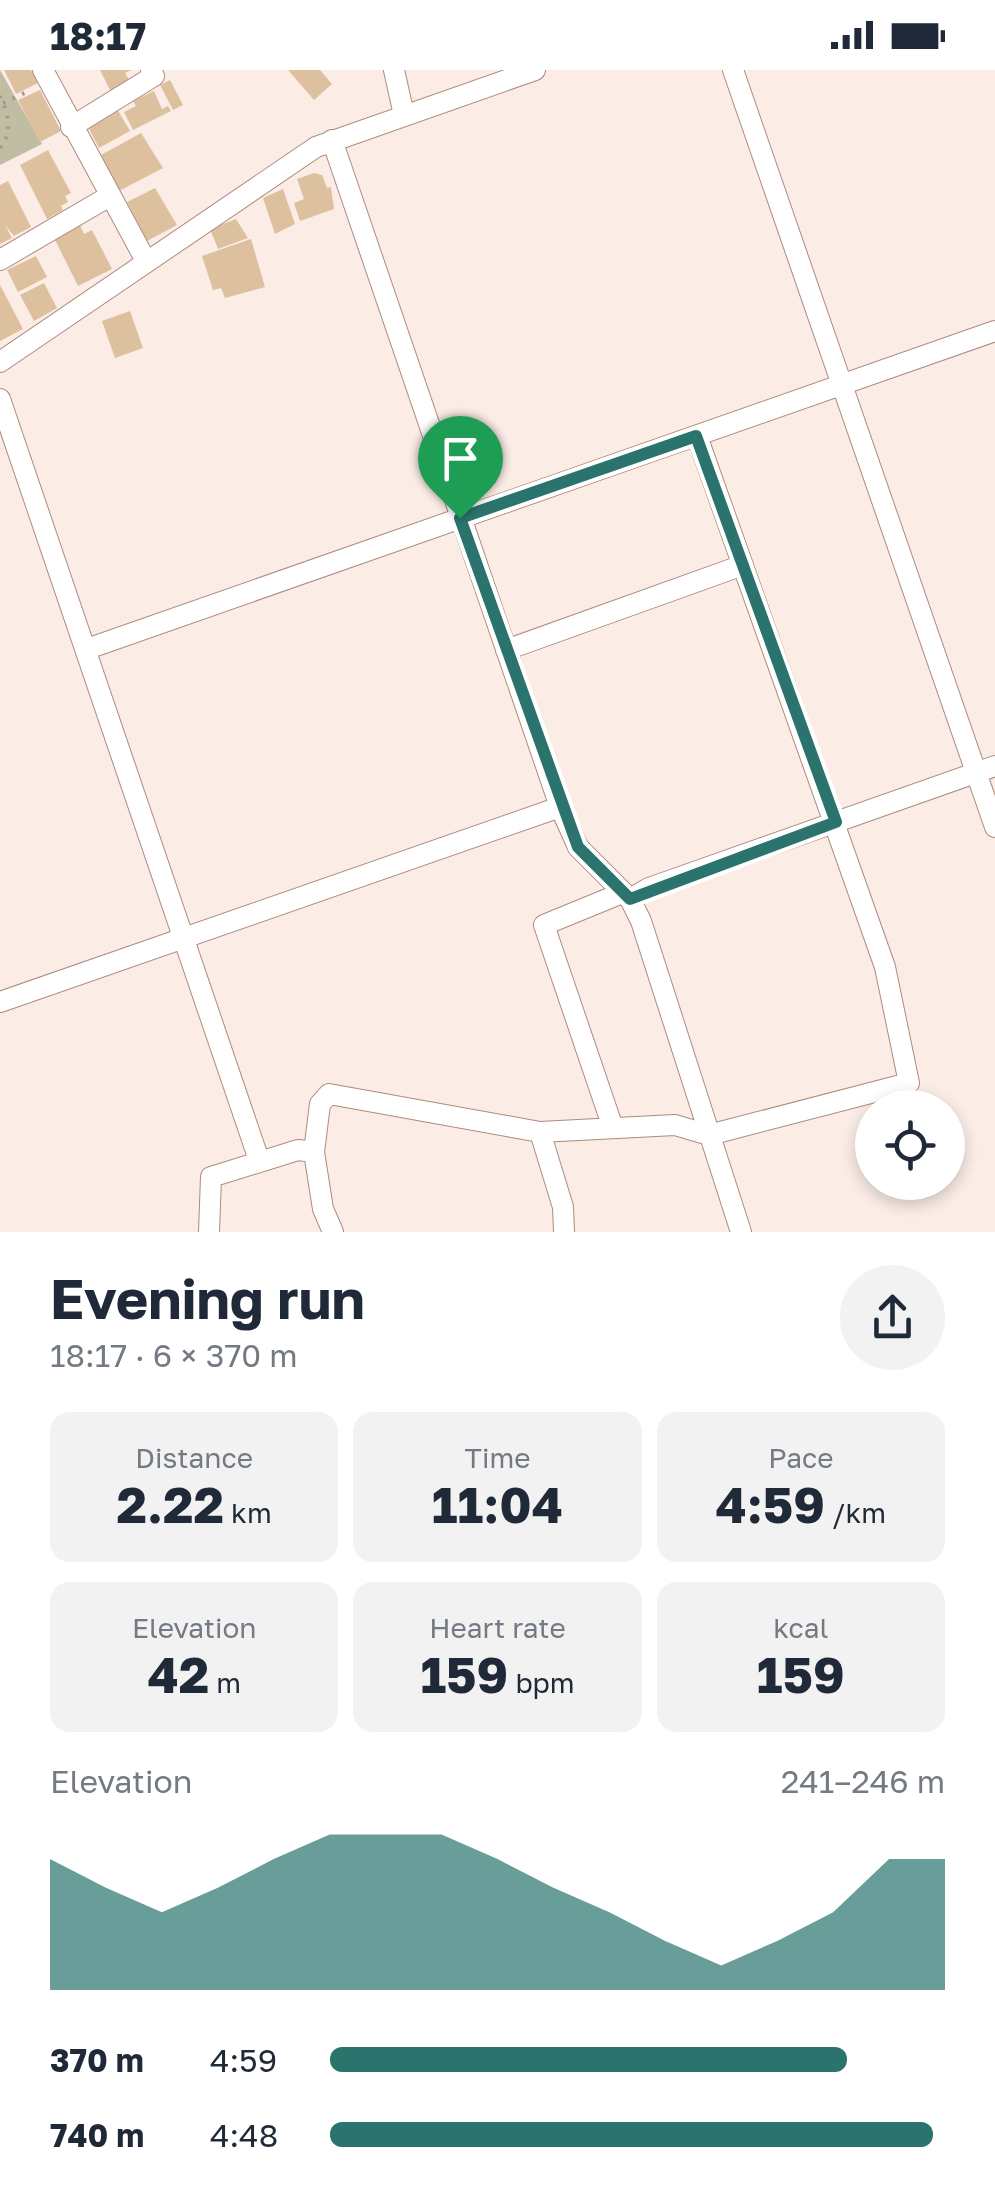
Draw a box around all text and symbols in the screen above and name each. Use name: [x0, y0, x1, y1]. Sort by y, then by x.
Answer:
text: 18:17: [50, 13, 146, 58]
pin: [418, 416, 503, 519]
icon: arrive: [433, 431, 488, 486]
map controls: [855, 1090, 965, 1200]
button: locate: [855, 1090, 965, 1200]
text: Evening run: [50, 1265, 365, 1331]
button: share: [840, 1265, 945, 1370]
text: 18:17 · 6 × 370 m: [50, 1336, 298, 1374]
text: Distance: [135, 1441, 253, 1474]
text: Time: [465, 1441, 530, 1474]
text: Pace: [768, 1441, 834, 1474]
text: 2.22: [117, 1474, 224, 1534]
text: 11:04: [432, 1474, 563, 1534]
text: 4:59: [716, 1474, 825, 1534]
text: km: [224, 1496, 272, 1529]
text: /km: [825, 1496, 886, 1529]
text: Elevation: [132, 1611, 256, 1644]
text: Heart rate: [429, 1611, 566, 1644]
text: kcal: [773, 1611, 828, 1644]
text: 42: [147, 1644, 209, 1704]
text: 159: [420, 1644, 508, 1704]
text: 159: [757, 1644, 845, 1704]
text: m: [209, 1666, 241, 1699]
text: bpm: [508, 1666, 575, 1699]
text: Elevation: [50, 1762, 192, 1800]
text: 241–246 m: [781, 1762, 945, 1800]
text: 370 m: [50, 2041, 144, 2079]
text: 4:59: [210, 2041, 277, 2079]
text: 740 m: [50, 2116, 144, 2154]
text: 4:48: [210, 2116, 278, 2154]

